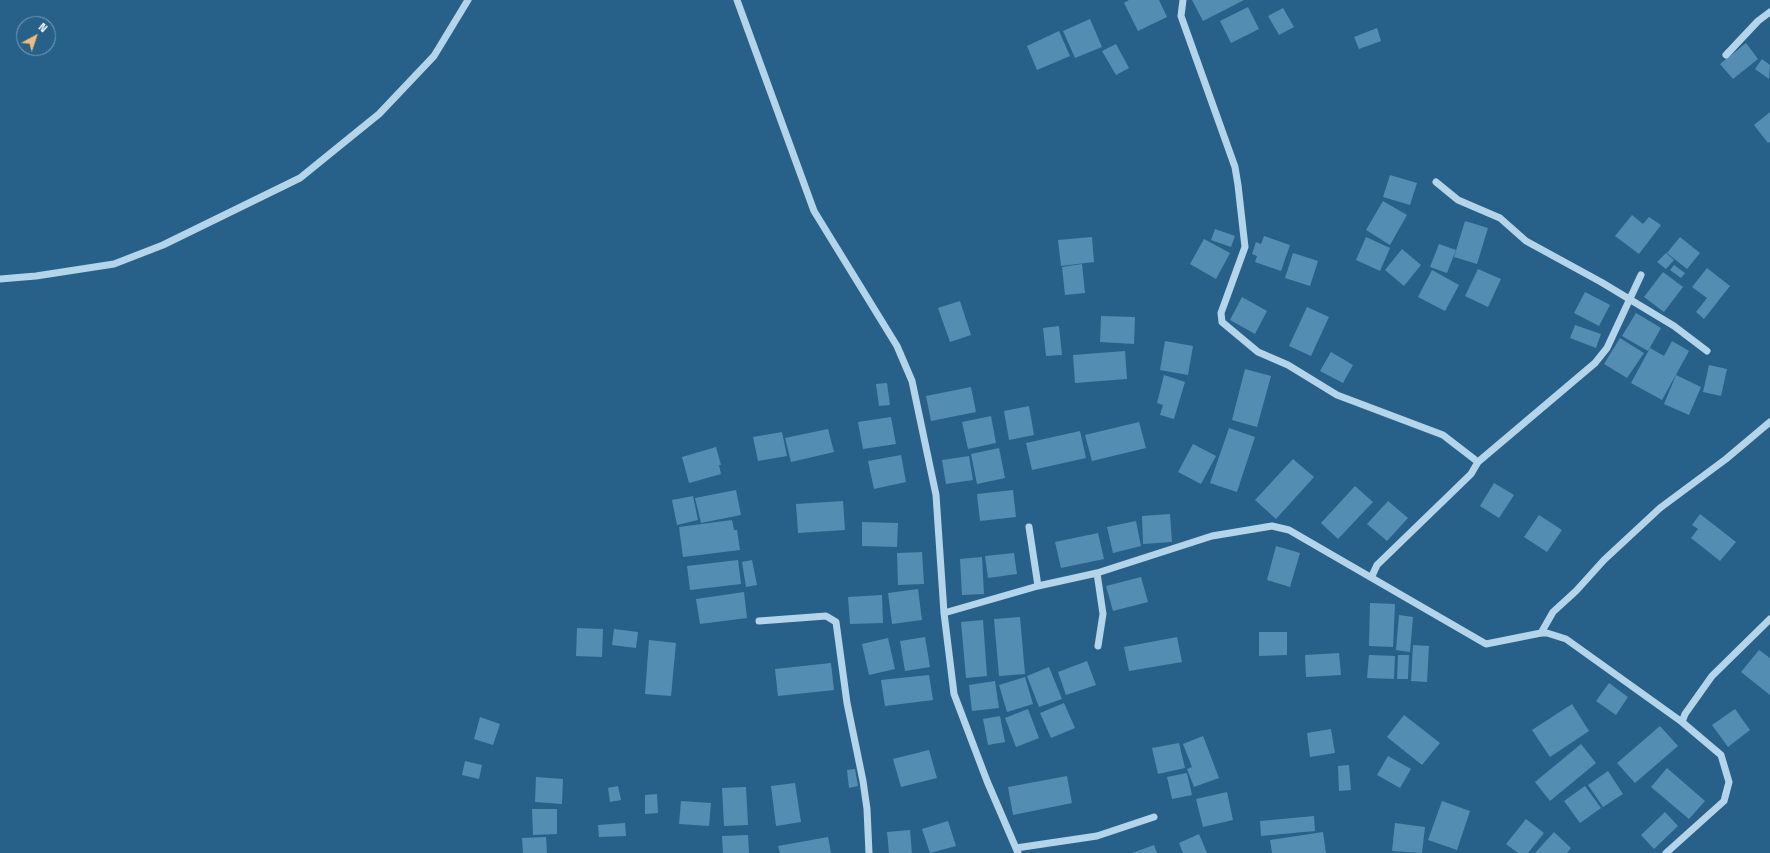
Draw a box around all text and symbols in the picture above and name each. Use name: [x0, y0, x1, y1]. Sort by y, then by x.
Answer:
north arrow: [16, 16, 56, 56]
text: N: [36, 20, 50, 35]

